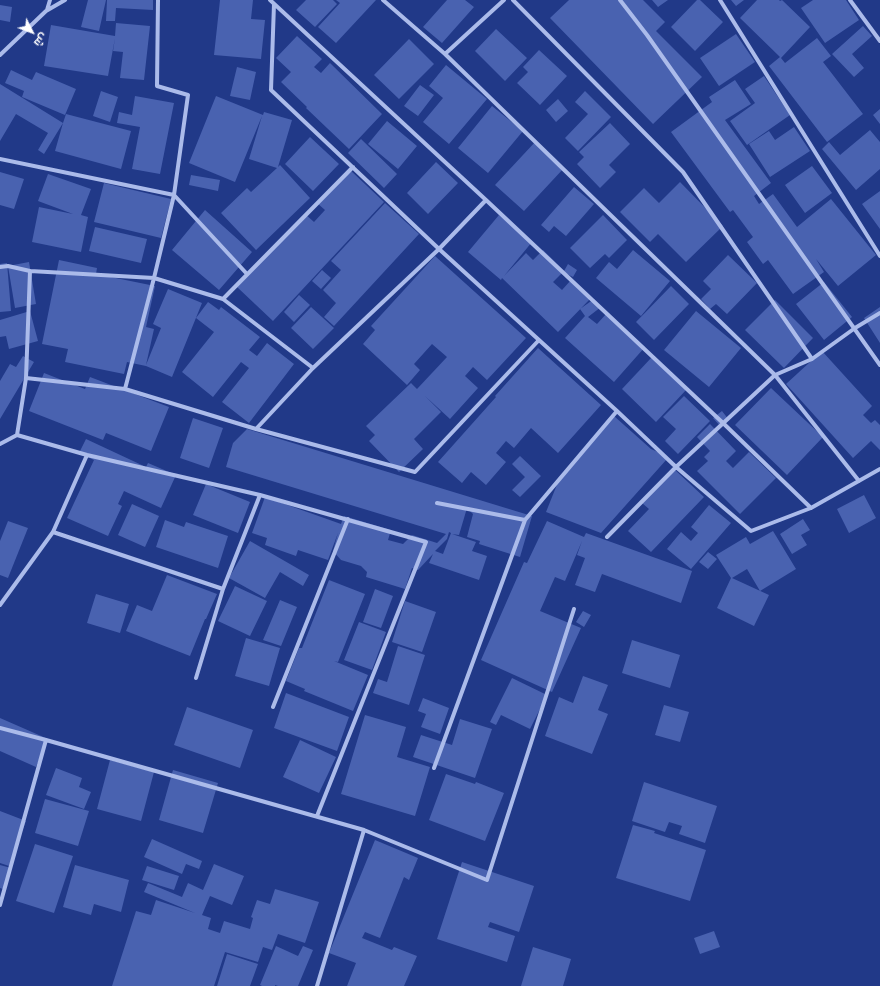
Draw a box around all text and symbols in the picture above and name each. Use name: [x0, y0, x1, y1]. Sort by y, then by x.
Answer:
north arrow: [12, 12, 52, 52]
text: ش: [31, 30, 52, 51]

